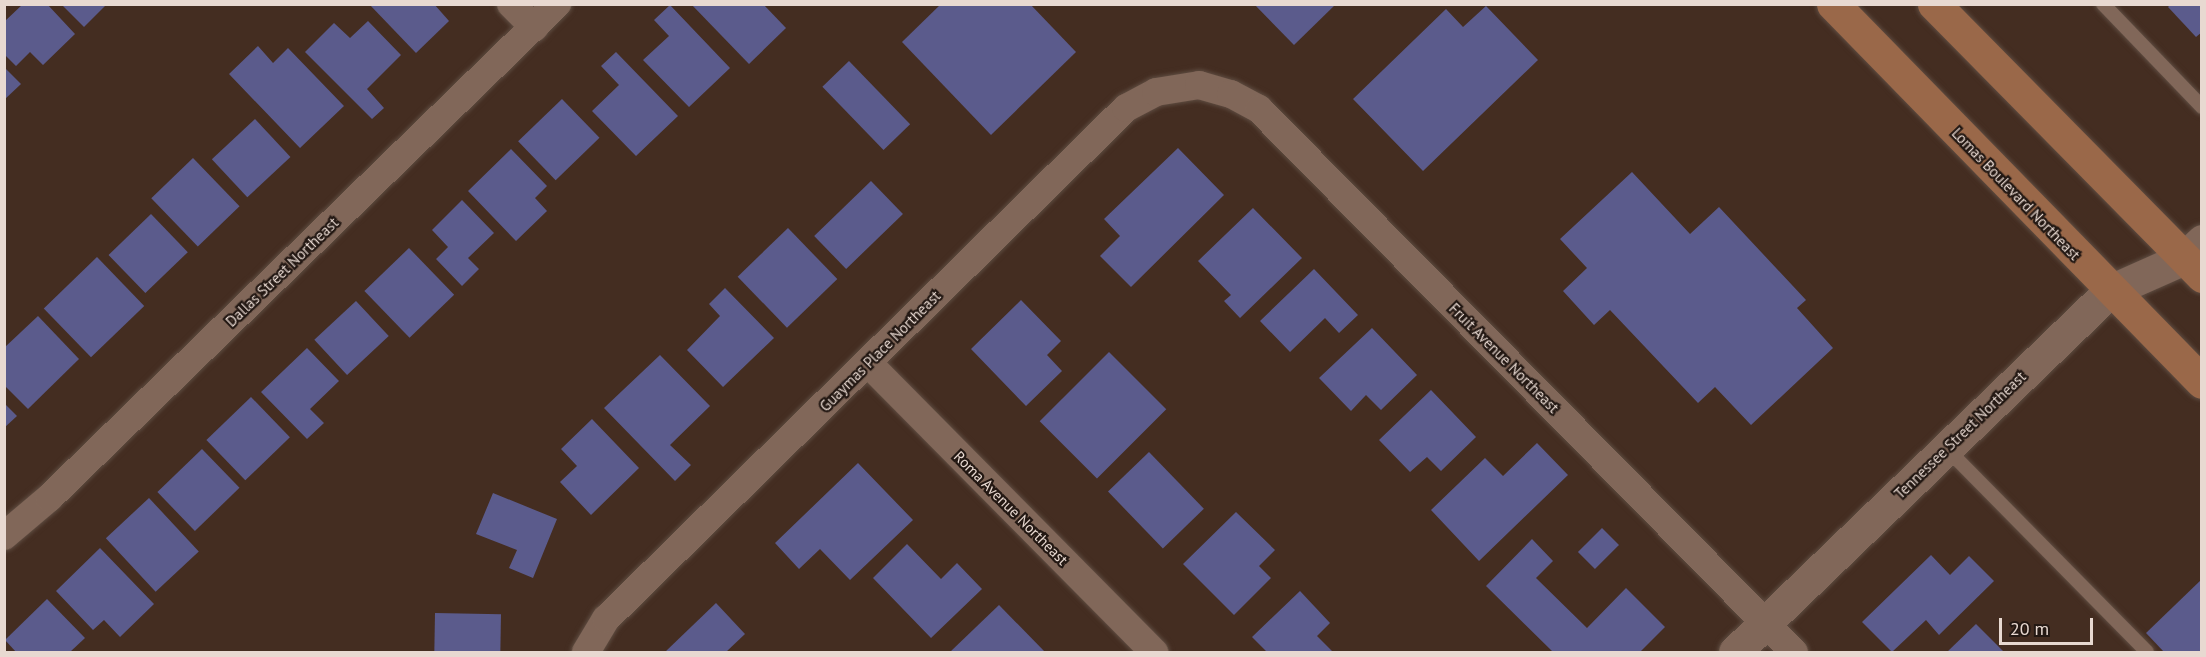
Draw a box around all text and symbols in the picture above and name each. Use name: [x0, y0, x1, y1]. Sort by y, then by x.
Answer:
street label: Lomas Boulevard Northeast: [1948, 124, 2084, 264]
street label: Dallas Street Northeast: [222, 214, 342, 330]
street label: Guaymas Place Northeast: [816, 287, 944, 415]
street label: Fruit Avenue Northeast: [1445, 299, 1563, 417]
street label: Tennessee Street Northeast: [1891, 368, 2029, 502]
street label: Roma Avenue Northeast: [950, 447, 1072, 569]
scale bar: [2002, 606, 2096, 644]
text: 20 m: [2010, 617, 2049, 640]

